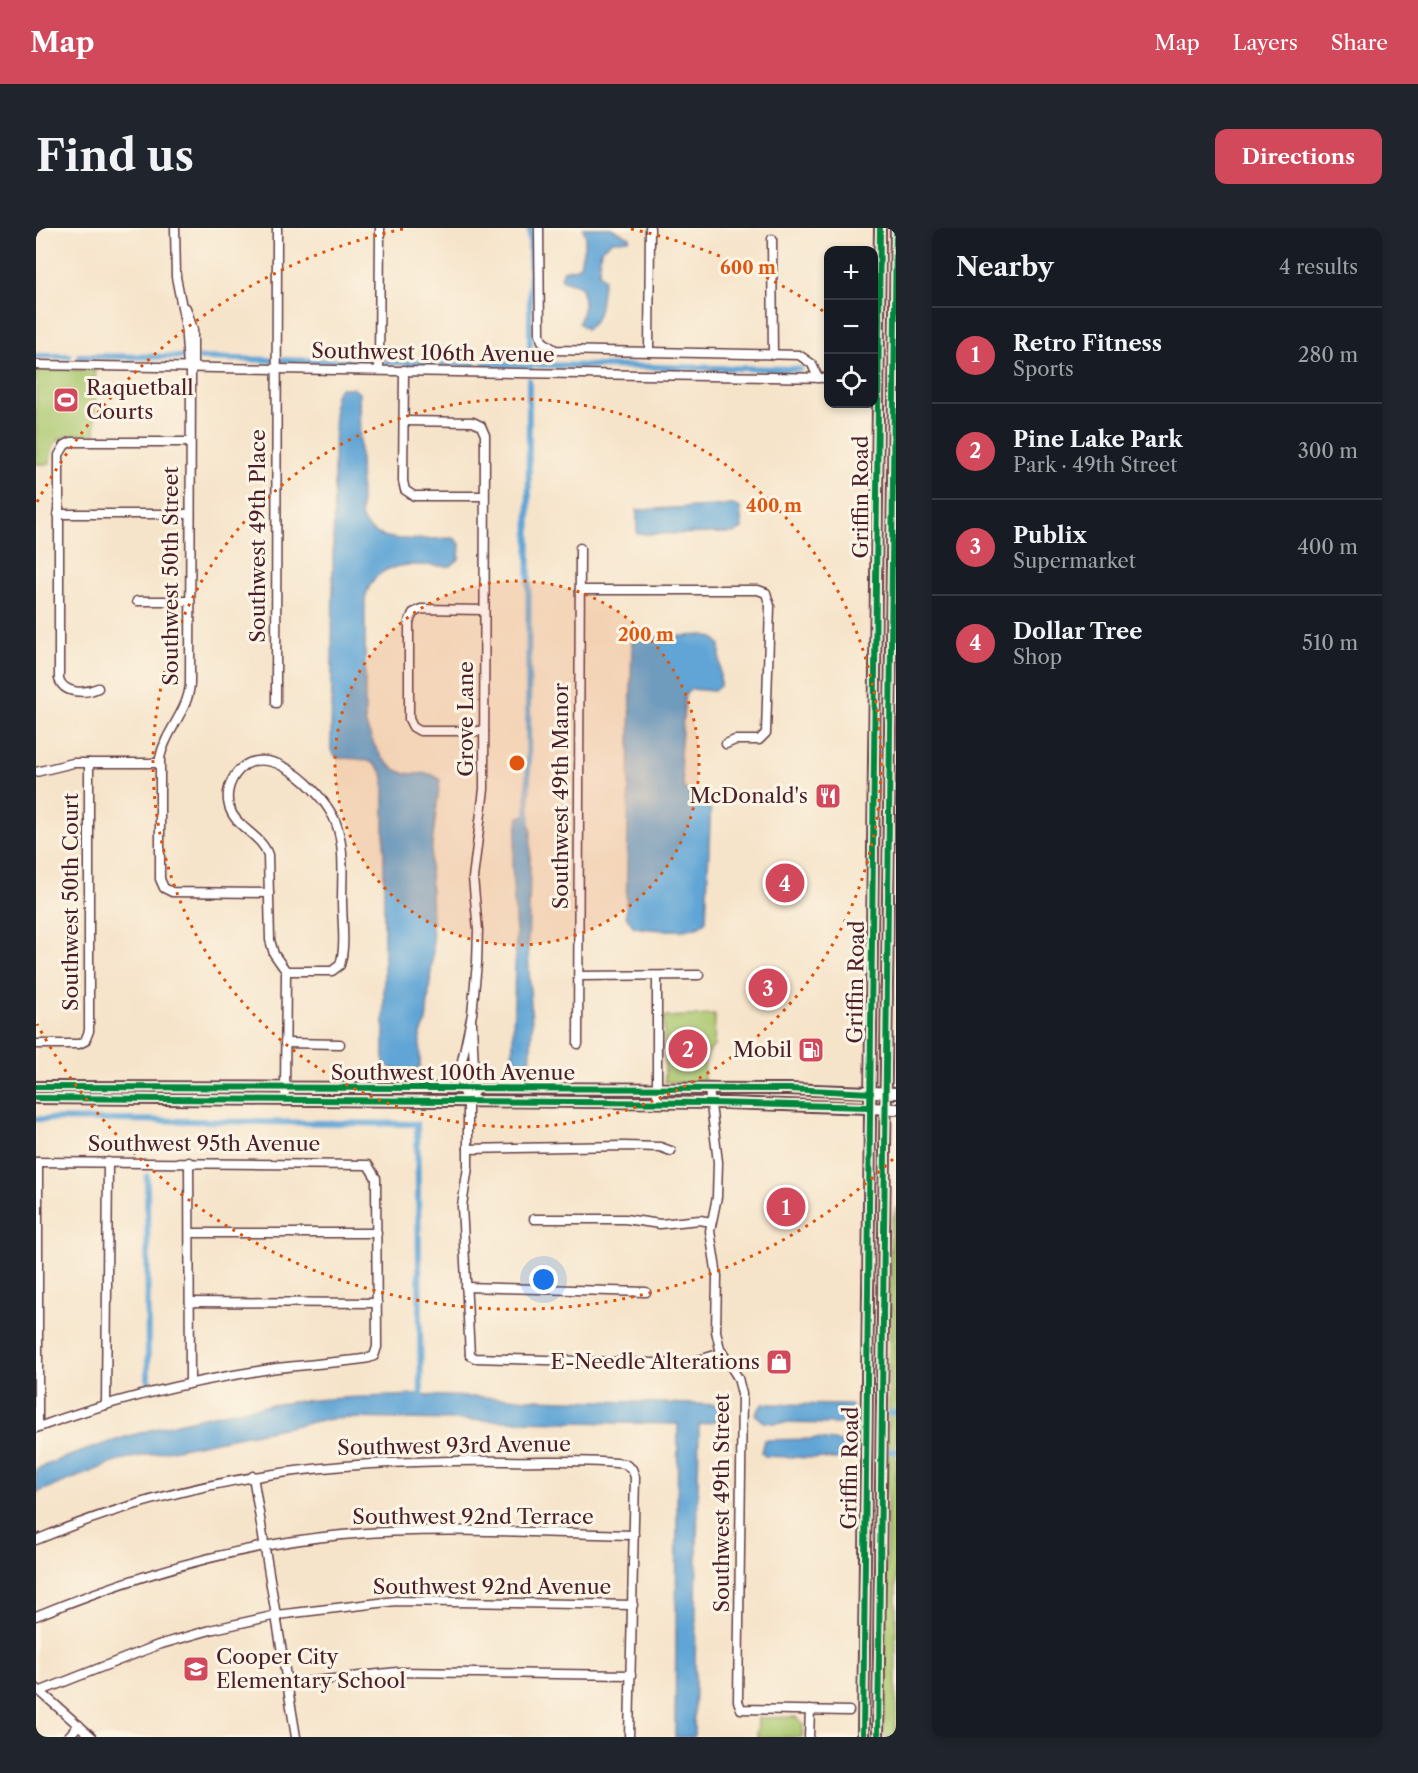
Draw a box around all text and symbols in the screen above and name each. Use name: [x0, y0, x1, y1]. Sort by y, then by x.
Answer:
text: Map: [30, 25, 94, 59]
text: Map: [1155, 30, 1200, 55]
text: Layers: [1233, 30, 1298, 55]
text: Share: [1331, 30, 1388, 55]
button: Directions: [1215, 129, 1382, 184]
text: Find us: [36, 130, 194, 182]
map controls: [824, 246, 878, 408]
button: +: [824, 246, 878, 300]
text: Nearby: [956, 251, 1054, 283]
text: 4 results: [1279, 255, 1358, 279]
text: 600 m: [720, 257, 776, 279]
button: −: [824, 300, 878, 354]
text: Retro Fitness: [1013, 330, 1162, 357]
street label: Southwest 106th Avenue: [311, 338, 555, 367]
text: 1: [971, 343, 980, 367]
text: 280 m: [1298, 343, 1358, 367]
button: locate: [824, 354, 878, 408]
text: Sports: [1013, 357, 1074, 381]
place label: Raquetball Courts: [86, 375, 193, 424]
sports icon: Raquetball Courts: [51, 385, 81, 415]
text: Pine Lake Park: [1013, 426, 1183, 453]
street label: Southwest 49th Place: [245, 429, 270, 643]
street label: Griffin Road: [848, 435, 873, 559]
text: 2: [970, 439, 981, 463]
text: 300 m: [1298, 439, 1358, 463]
text: Park · 49th Street: [1013, 453, 1177, 477]
street label: Southwest 50th Street: [158, 466, 183, 686]
text: 400 m: [746, 495, 802, 517]
text: Publix: [1013, 522, 1087, 549]
text: 3: [970, 535, 981, 559]
text: 400 m: [1297, 535, 1358, 559]
text: Supermarket: [1013, 549, 1136, 573]
text: Dollar Tree: [1013, 618, 1142, 645]
text: 200 m: [618, 624, 674, 646]
text: 4: [970, 631, 981, 655]
text: 510 m: [1302, 631, 1358, 655]
text: Shop: [1013, 645, 1062, 669]
street label: Grove Lane: [453, 661, 478, 777]
street label: Southwest 49th Manor: [548, 683, 573, 909]
centre of rings: [507, 753, 527, 773]
restaurant icon: McDonald's: [813, 781, 843, 811]
place label: McDonald's: [690, 783, 808, 808]
street label: Southwest 50th Court: [58, 792, 83, 1011]
pin: 4: [766, 860, 804, 906]
street label: Griffin Road: [842, 920, 869, 1044]
pin: 3: [748, 966, 788, 1011]
pin: 2: [668, 1026, 708, 1072]
fuel station icon: Mobil: [796, 1035, 826, 1065]
place label: Mobil: [733, 1037, 792, 1062]
street label: Southwest 100th Avenue: [331, 1060, 575, 1085]
street label: Southwest 95th Avenue: [88, 1131, 320, 1156]
pin: 1: [766, 1184, 806, 1230]
your location: [529, 1265, 558, 1294]
shop icon: E-Needle Alterations: [764, 1347, 794, 1377]
place label: E-Needle Alterations: [550, 1349, 760, 1374]
street label: Southwest 49th Street: [709, 1393, 734, 1613]
street label: Griffin Road: [836, 1406, 863, 1530]
street label: Southwest 93rd Avenue: [337, 1431, 571, 1460]
street label: Southwest 92nd Terrace: [352, 1504, 594, 1529]
street label: Southwest 92nd Avenue: [373, 1574, 611, 1599]
place label: Cooper City Elementary School: [216, 1644, 406, 1693]
school or university icon: Cooper City Elementary School: [181, 1654, 211, 1684]

